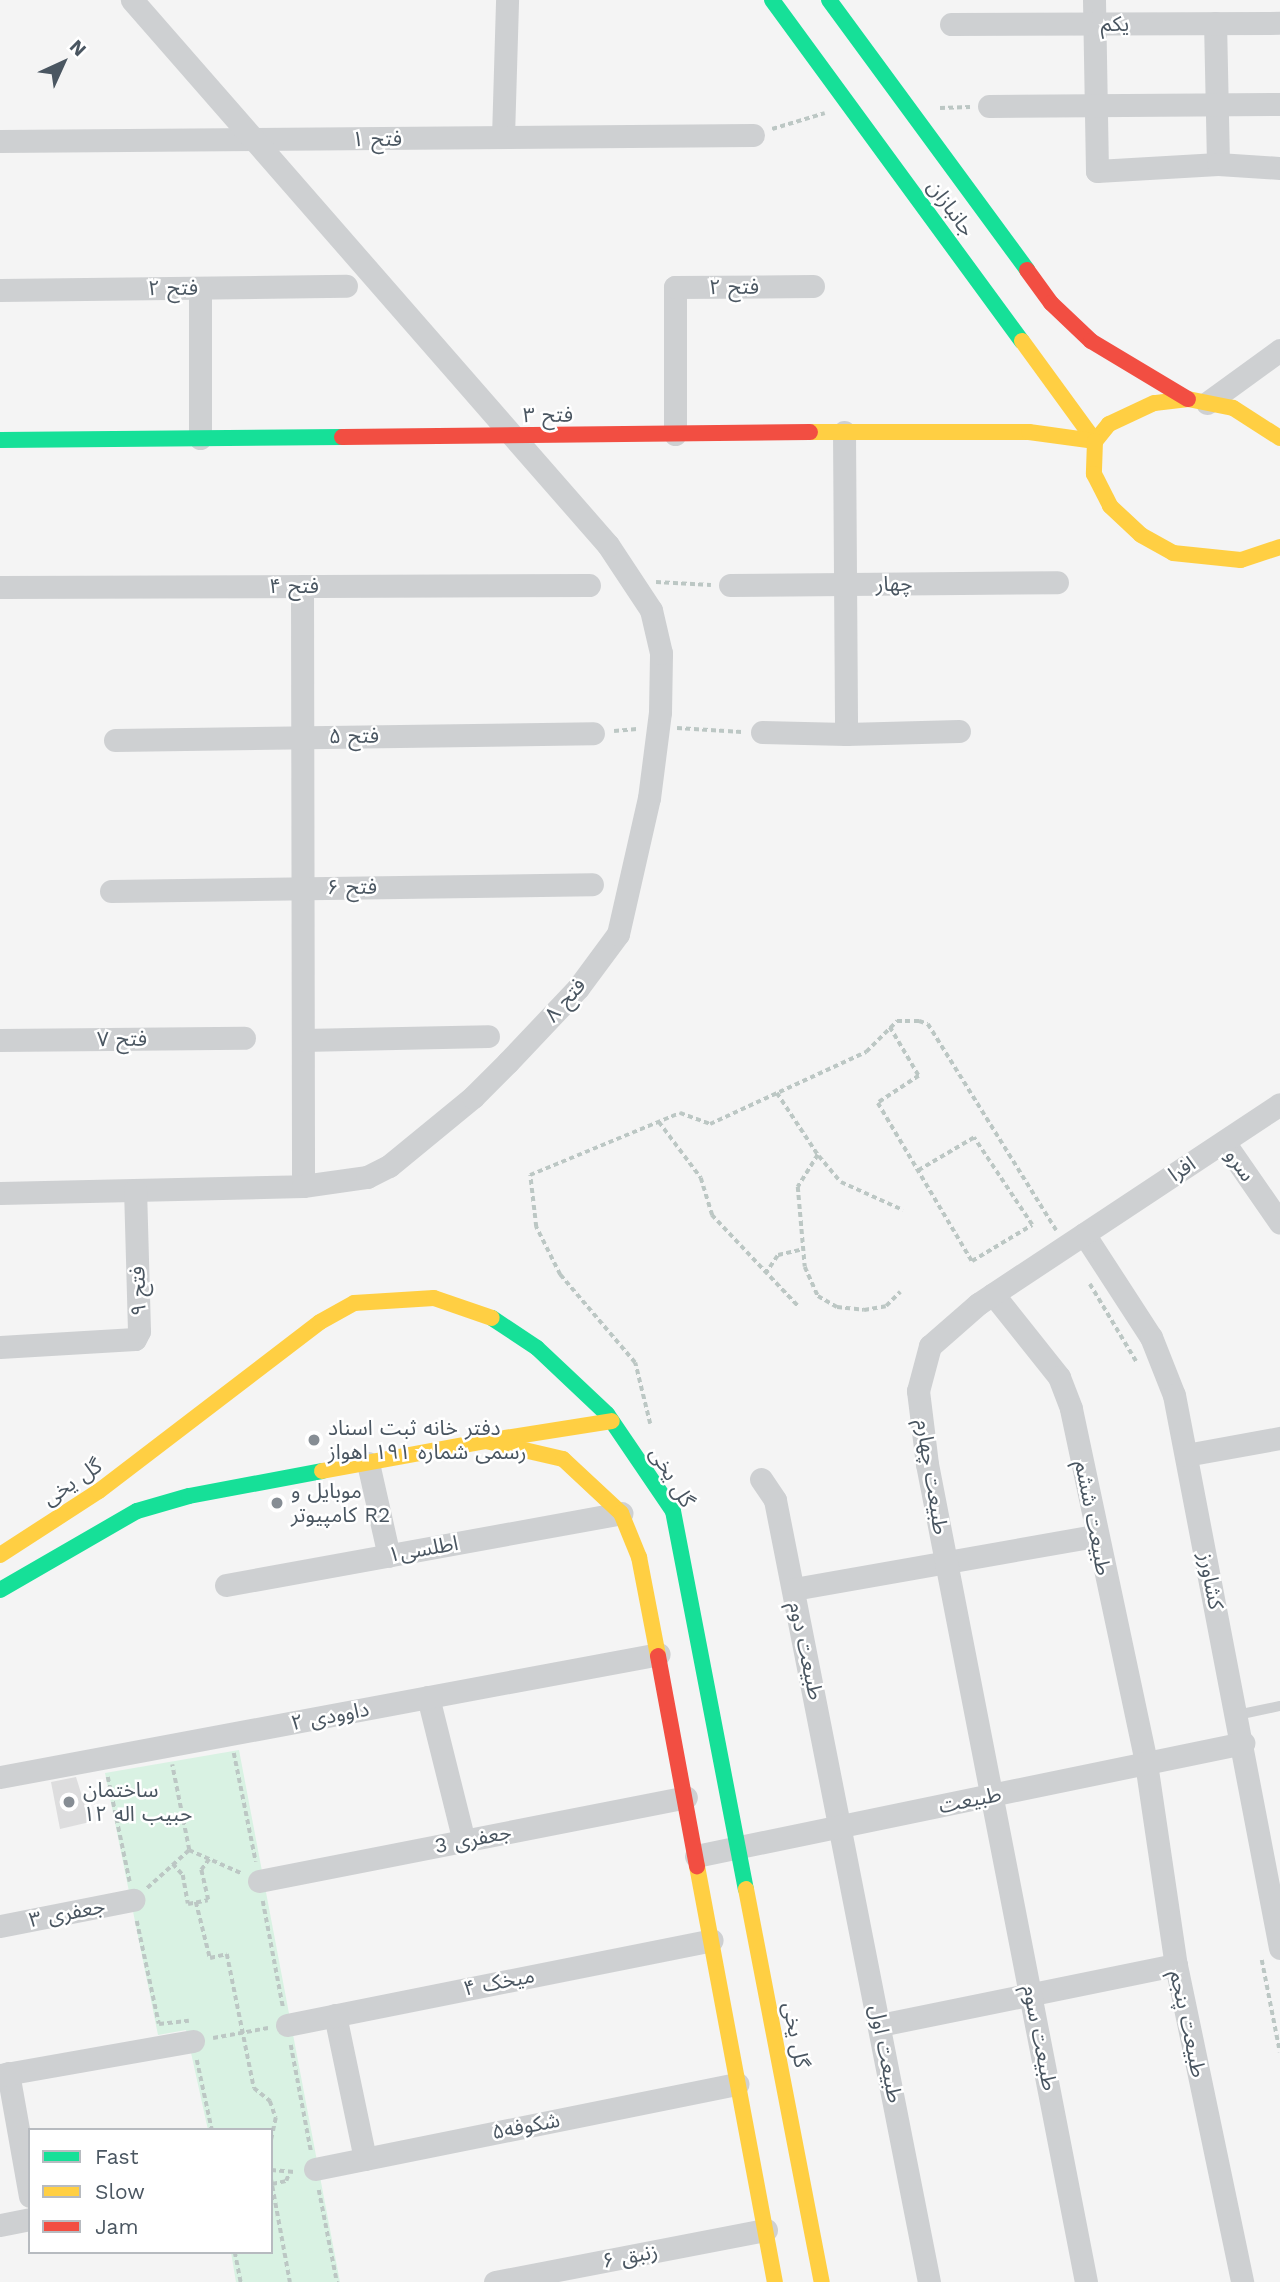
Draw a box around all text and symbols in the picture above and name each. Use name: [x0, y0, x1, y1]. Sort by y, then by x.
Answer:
street label: یکم: [1101, 11, 1129, 37]
north arrow: [28, 28, 98, 98]
text: N: [65, 35, 91, 61]
street label: فتح ۱: [352, 126, 402, 152]
street label: جانبازان: [922, 175, 980, 241]
street label: فتح ۲: [709, 274, 759, 300]
street label: فتح ۲: [148, 275, 198, 301]
street label: فتح ۳: [523, 402, 573, 428]
street label: چهار: [875, 571, 913, 597]
street label: فتح ۴: [269, 573, 319, 599]
street label: فتح ۵: [329, 723, 379, 749]
street label: فتح ۶: [327, 874, 377, 900]
street label: فتح ۸: [539, 973, 591, 1027]
street label: فتح ۷: [97, 1026, 147, 1052]
street label: سرو: [1220, 1144, 1260, 1186]
street label: افرا: [1164, 1151, 1200, 1187]
street label: فتح ۹: [125, 1266, 151, 1316]
place label: دفتر خانه ثبت اسناد رسمی شماره ۱۹۱ اهواز: [328, 1415, 526, 1465]
street label: طبیعت چهارم: [910, 1418, 954, 1536]
marker: دفتر خانه ثبت اسناد رسمی شماره ۱۹۱ اهواز: [306, 1432, 322, 1448]
street label: گل یخی: [644, 1442, 700, 1512]
street label: گل یخی: [37, 1453, 107, 1511]
street label: طبیعت ششم: [1070, 1458, 1116, 1578]
place label: موبایل و کامپیوتر R2: [291, 1478, 390, 1528]
marker: موبایل و کامپیوتر R2: [269, 1495, 285, 1511]
street label: اطلسی۱: [386, 1530, 460, 1568]
street label: کشاورز: [1193, 1550, 1229, 1612]
street label: طبیعت دوم: [783, 1600, 829, 1702]
street label: داوودی ۲: [289, 1696, 371, 1736]
place label: ساختمان حبیب اله ۱۲: [83, 1777, 192, 1827]
street label: طبیعت: [936, 1781, 1004, 1819]
marker: ساختمان حبیب اله ۱۲: [61, 1794, 77, 1810]
street label: 3 جعفری: [433, 1819, 513, 1859]
street label: جعفری ۳: [27, 1893, 107, 1933]
street label: میخک ۴: [461, 1963, 537, 2001]
street label: طبیعت پنجم: [1164, 1968, 1212, 2080]
street label: طبیعت سوم: [1017, 1983, 1063, 2093]
street label: گل یخی: [777, 2000, 815, 2070]
street label: طبیعت اول: [864, 2003, 908, 2105]
street label: شکوفه۵: [490, 2107, 562, 2145]
legend: [28, 2128, 273, 2254]
text: Fast: [95, 2144, 139, 2169]
text: Slow: [95, 2179, 145, 2204]
text: Jam: [95, 2214, 138, 2239]
street label: زنبق ۶: [600, 2238, 660, 2274]

